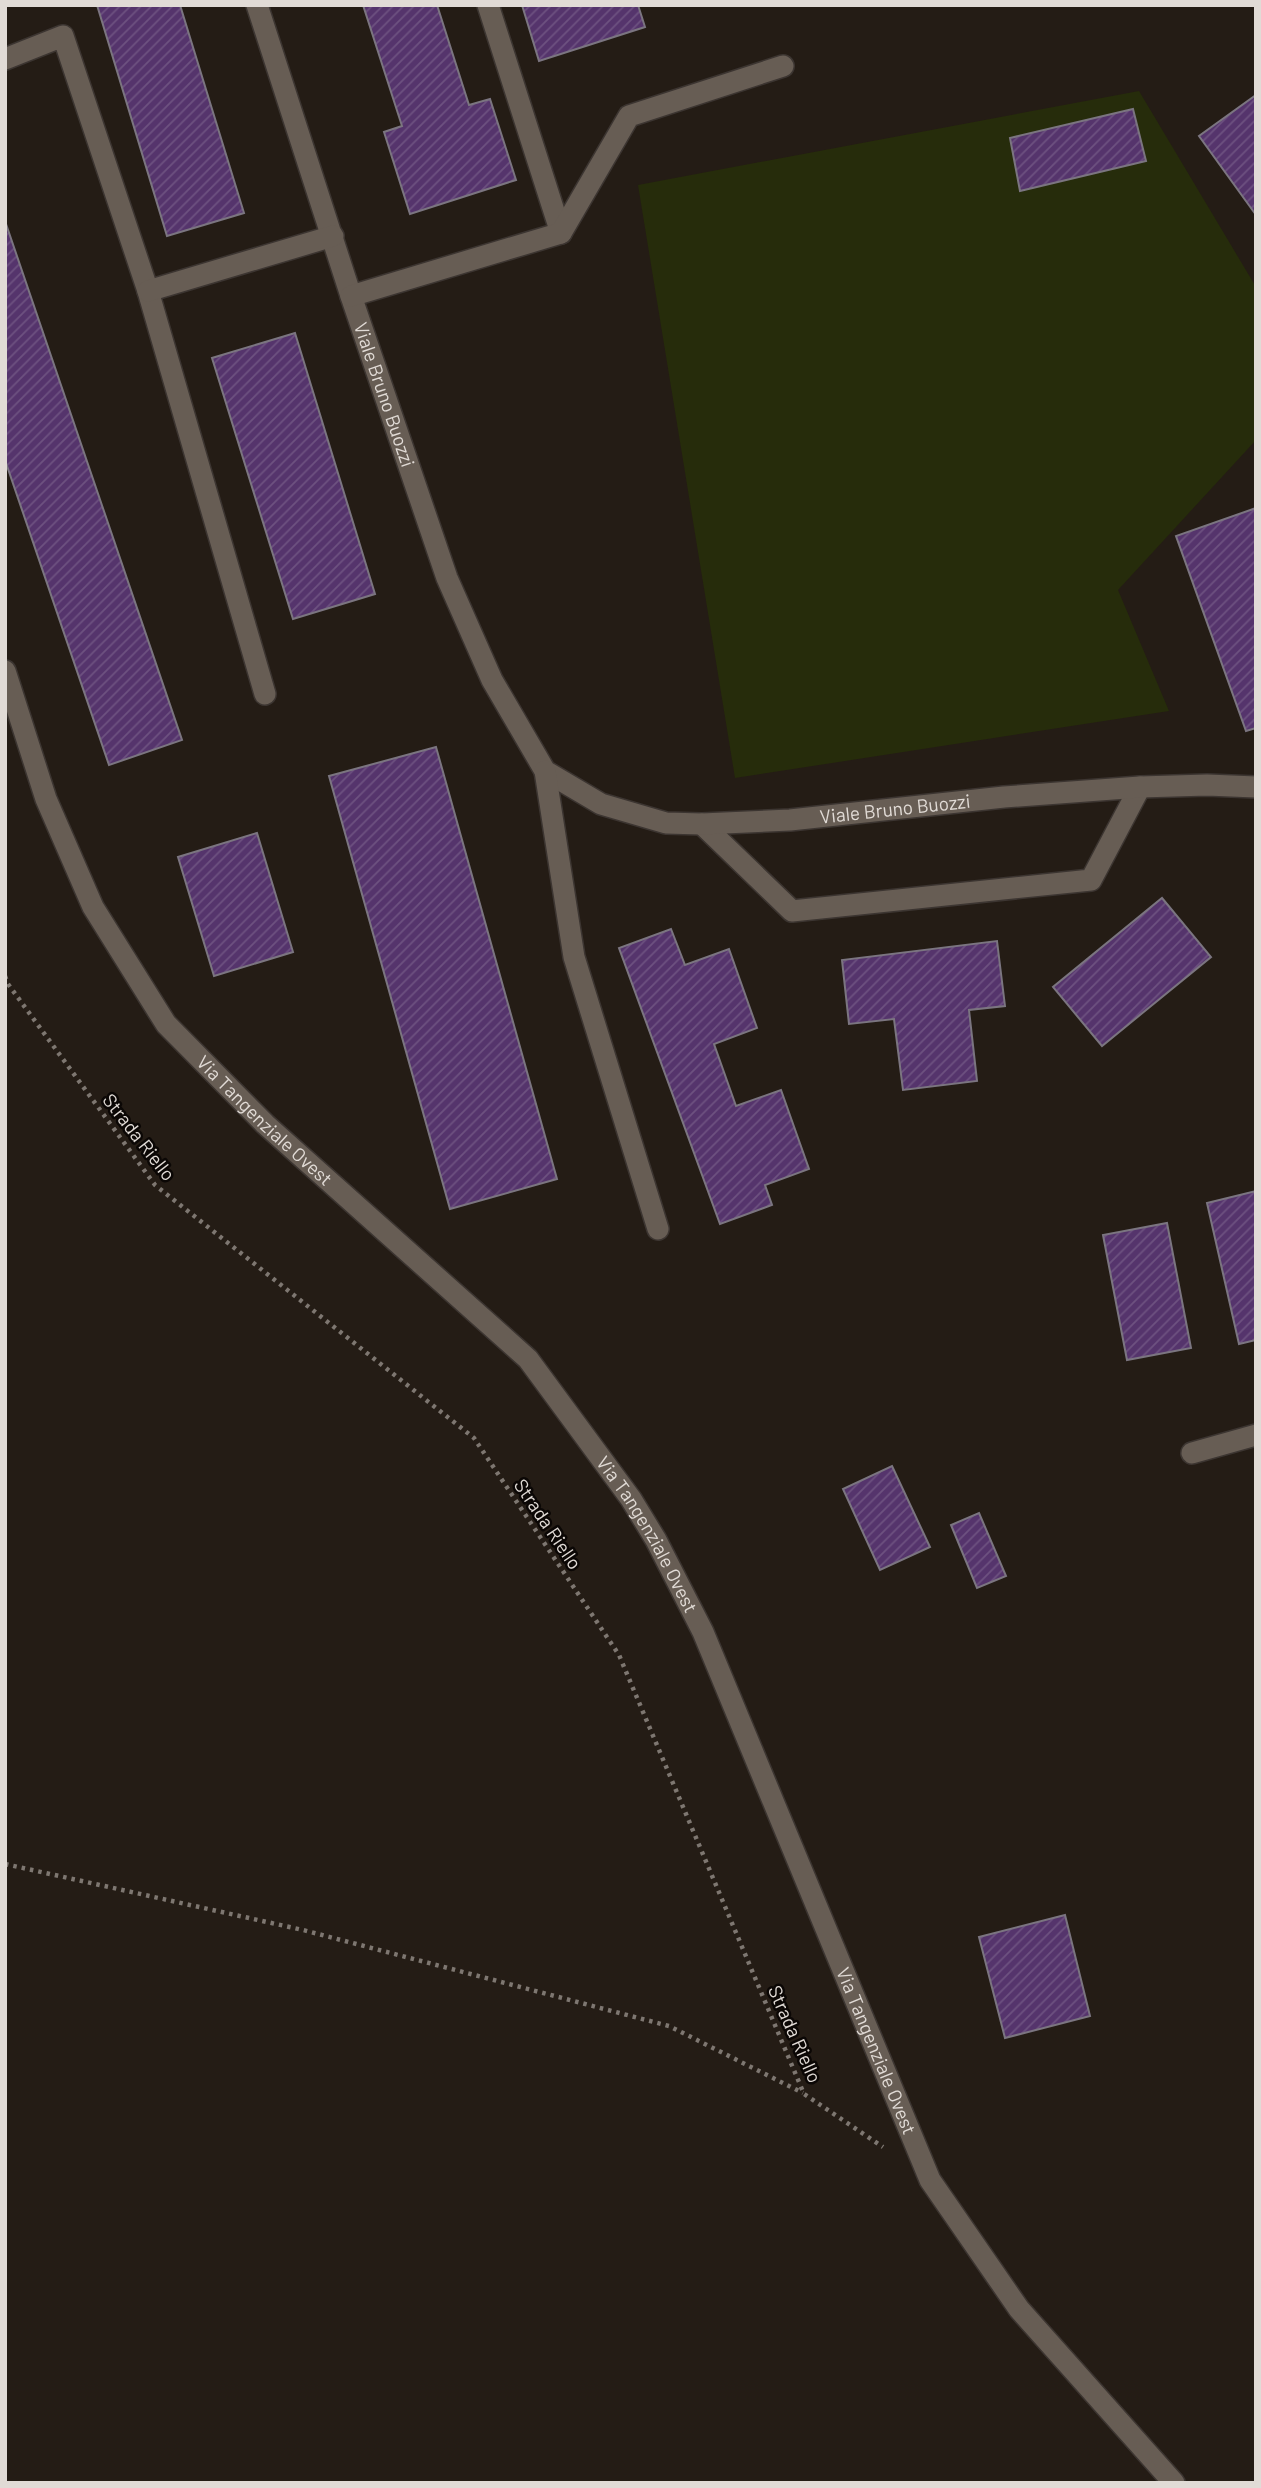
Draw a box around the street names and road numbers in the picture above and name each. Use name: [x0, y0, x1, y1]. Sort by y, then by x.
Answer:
street label: Viale Bruno Buozzi: [350, 319, 420, 470]
street label: Viale Bruno Buozzi: [819, 789, 972, 828]
street label: Via Tangenziale Ovest: [192, 1050, 337, 1190]
street label: Strada Riello: [98, 1089, 181, 1185]
street label: Via Tangenziale Ovest: [592, 1451, 703, 1616]
street label: Strada Riello: [510, 1474, 587, 1573]
street label: Via Tangenziale Ovest: [832, 1964, 922, 2138]
street label: Strada Riello: [764, 1982, 827, 2086]

